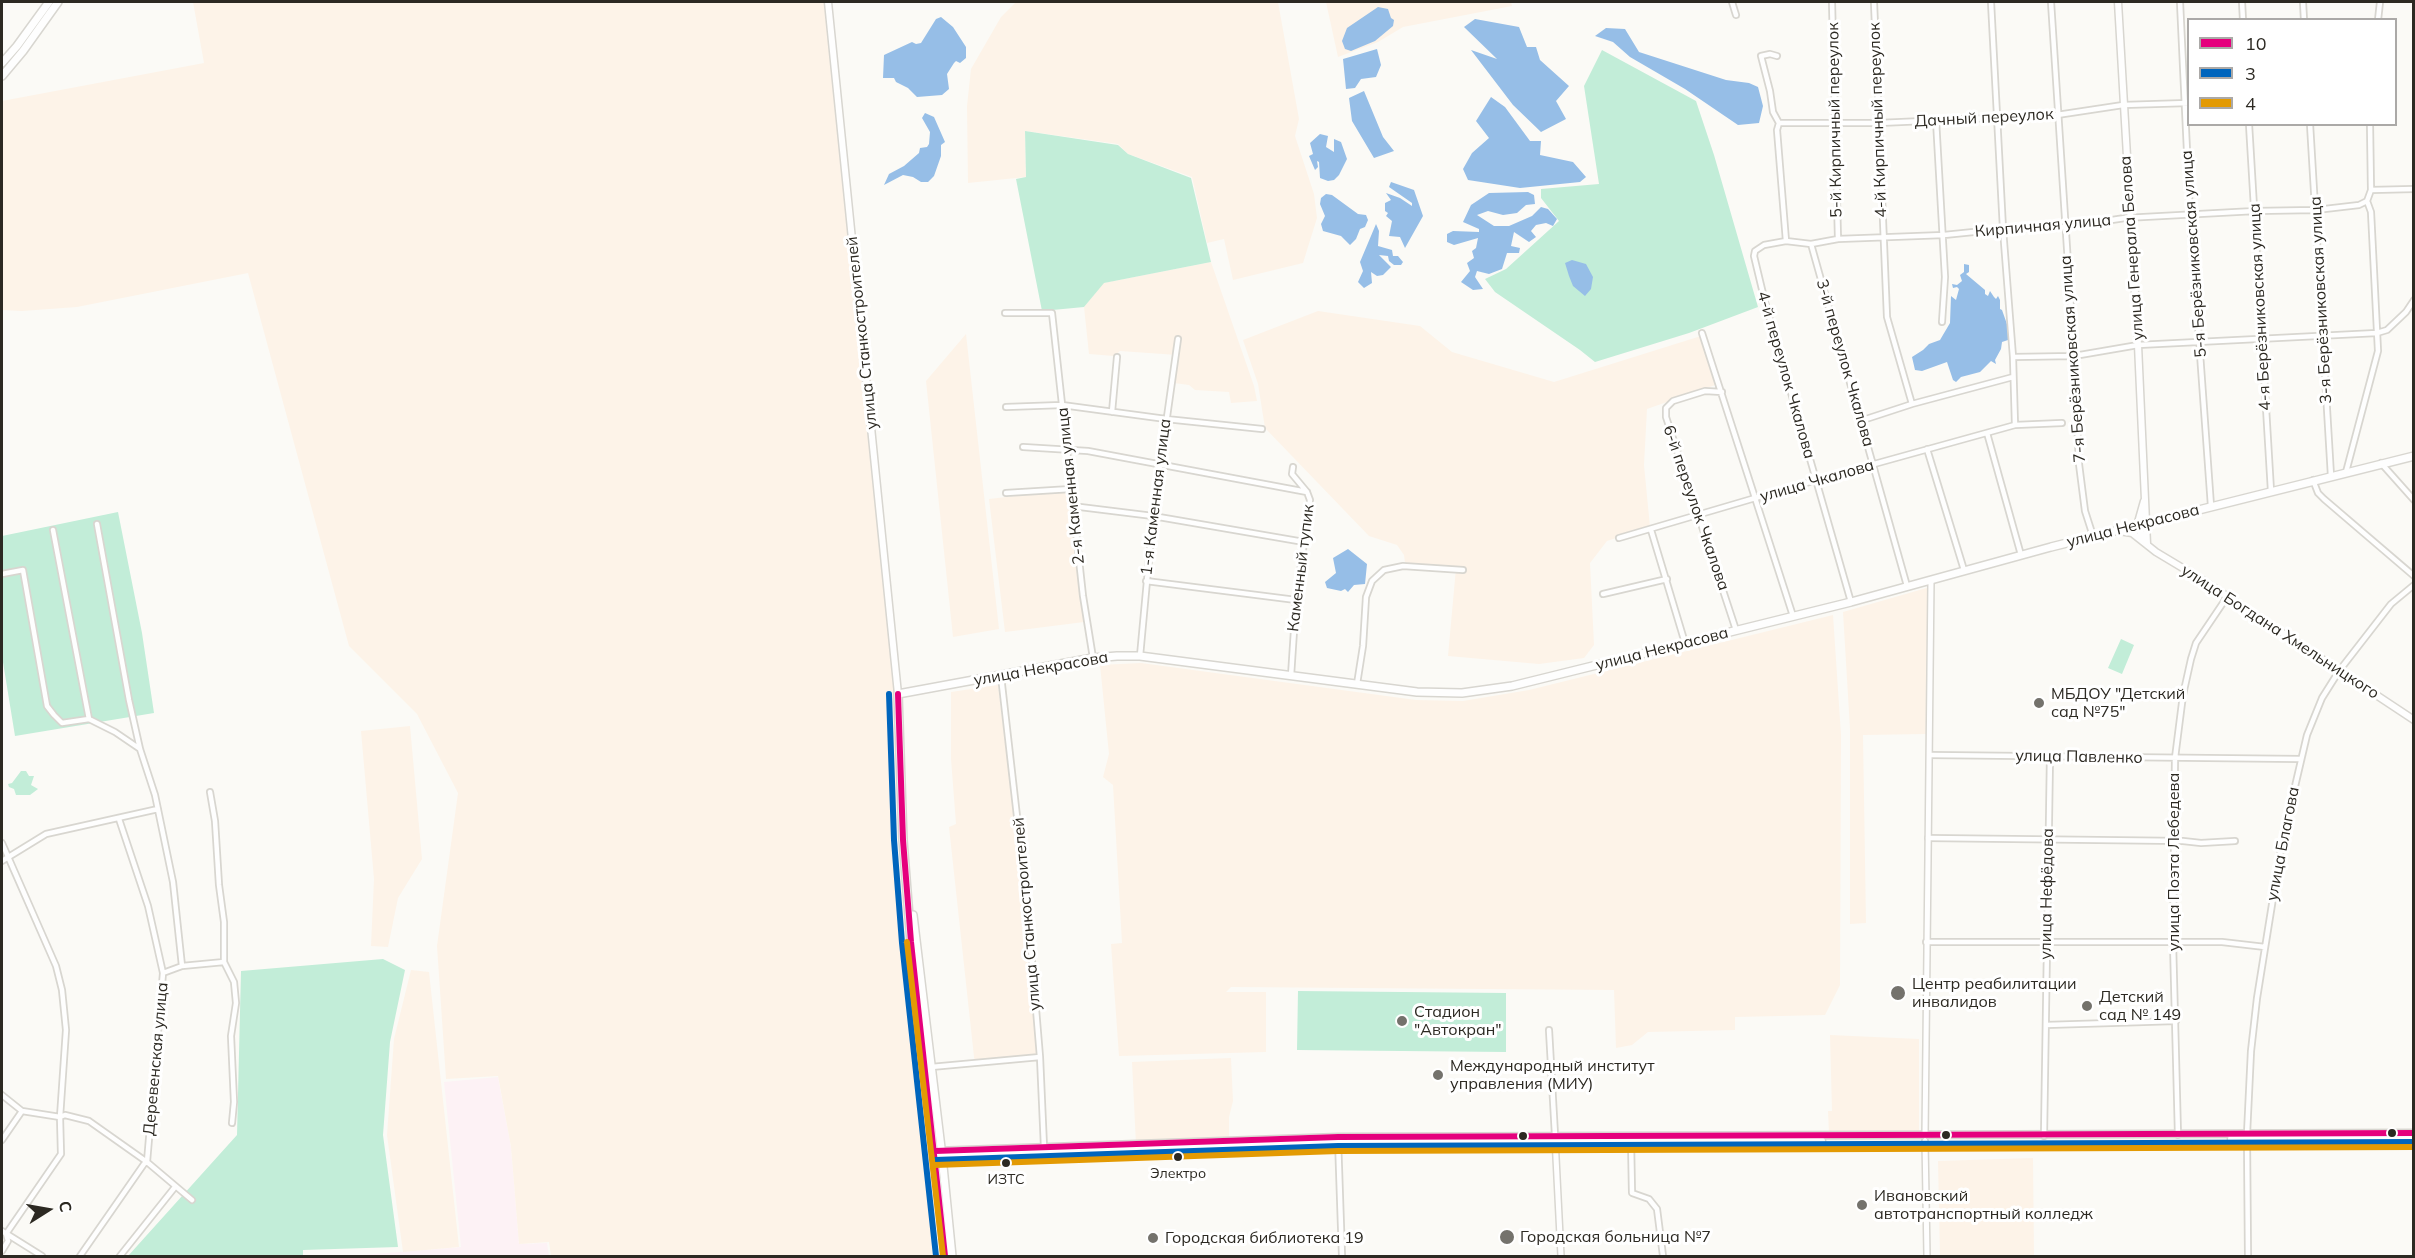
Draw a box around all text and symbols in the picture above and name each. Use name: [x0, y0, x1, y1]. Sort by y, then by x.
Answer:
legend: [2187, 18, 2397, 126]
street label: 5-й Кирпичный переулок: [1824, 22, 1846, 218]
street label: 4-й Кирпичный переулок: [1865, 22, 1891, 218]
text: 10: [2245, 32, 2267, 55]
text: 3: [2245, 62, 2256, 85]
text: 4: [2245, 92, 2256, 115]
street label: Дачный переулок: [1914, 105, 2054, 131]
street label: 5-я Берёзниковская улица: [2177, 150, 2211, 358]
street label: улица Генерала Белова: [2116, 155, 2148, 341]
street label: 3-я Берёзниковская улица: [2306, 196, 2336, 404]
street label: 4-я Берёзниковская улица: [2245, 203, 2275, 411]
street label: Кирпичная улица: [1974, 210, 2112, 242]
street label: улица Станкостроителей: [842, 235, 882, 431]
street label: 7-я Берёзниковская улица: [2056, 255, 2090, 463]
street label: 3-й переулок Чкалова: [1812, 277, 1878, 449]
street label: 4-й переулок Чкалова: [1753, 289, 1819, 461]
street label: 2-я Каменная улица: [1053, 407, 1089, 565]
street label: 1-я Каменная улица: [1137, 418, 1175, 576]
street label: 6-й переулок Чкалова: [1659, 423, 1733, 593]
street label: улица Чкалова: [1758, 456, 1876, 506]
street label: улица Некрасова: [2065, 500, 2201, 552]
street label: Каменный тупик: [1284, 503, 1318, 633]
street label: улица Богдана Хмельницкого: [2177, 561, 2383, 703]
street label: улица Некрасова: [1594, 623, 1730, 675]
street label: улица Некрасова: [972, 648, 1110, 690]
place label: МБДОУ "Детский сад №75": [2051, 684, 2185, 722]
marker: МБДОУ "Детский сад №75": [2032, 696, 2046, 710]
street label: улица Павленко: [2015, 746, 2143, 768]
street label: улица Поэта Лебедева: [2164, 773, 2184, 951]
street label: улица Благова: [2263, 785, 2303, 903]
street label: улица Станкостроителей: [1009, 816, 1045, 1012]
street label: улица Нефёдова: [2036, 828, 2058, 960]
place label: Центр реабилитации инвалидов: [1912, 974, 2076, 1012]
street label: Деревенская улица: [140, 982, 172, 1136]
marker: Центр реабилитации инвалидов: [1889, 984, 1907, 1002]
place label: Детский сад № 149: [2099, 987, 2181, 1025]
marker: Детский сад № 149: [2080, 999, 2094, 1013]
place label: Стадион "Автокран": [1414, 1002, 1502, 1040]
marker: Стадион "Автокран": [1395, 1014, 1409, 1028]
place label: Международный институт управления (МИУ): [1450, 1056, 1654, 1094]
marker: Международный институт управления (МИУ): [1431, 1068, 1445, 1082]
unlabelled marker: [2386, 1127, 2398, 1139]
unlabelled marker: [1940, 1129, 1952, 1141]
unlabelled marker: [1517, 1130, 1529, 1142]
marker: Электро: [1172, 1151, 1184, 1163]
marker: ИЗТС: [1000, 1157, 1012, 1169]
place label: Электро: [1150, 1166, 1206, 1182]
place label: ИЗТС: [988, 1172, 1024, 1188]
north arrow: [18, 1180, 78, 1240]
place label: Ивановский автотранспортный колледж: [1874, 1186, 2093, 1224]
marker: Ивановский автотранспортный колледж: [1855, 1198, 1869, 1212]
text: С: [55, 1199, 77, 1214]
place label: Городская больница №7: [1520, 1227, 1711, 1247]
place label: Городская библиотека 19: [1165, 1228, 1364, 1248]
marker: Городская больница №7: [1498, 1228, 1516, 1246]
marker: Городская библиотека 19: [1146, 1231, 1160, 1245]

